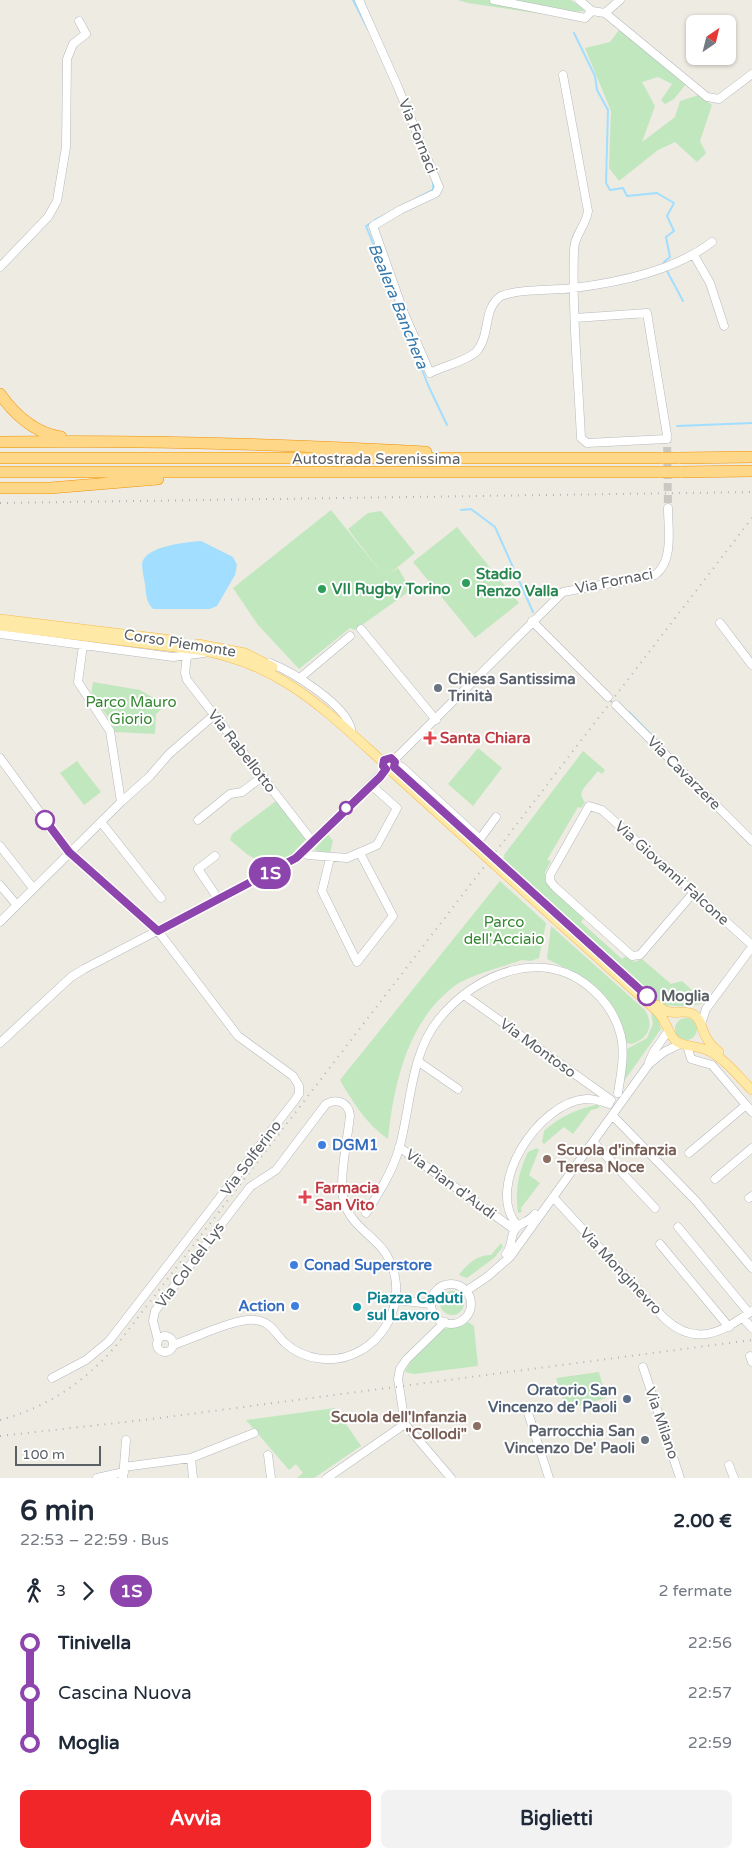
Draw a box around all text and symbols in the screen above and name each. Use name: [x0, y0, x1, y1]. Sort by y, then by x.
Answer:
north arrow: [686, 15, 736, 65]
map controls: [686, 15, 736, 65]
street label: Via Fornaci: [395, 96, 441, 176]
water label: Bealera Banchera: [364, 240, 433, 373]
street label: Autostrada Serenissima: [292, 450, 460, 468]
place label: Stadio Renzo Valla: [476, 565, 559, 600]
street label: Via Fornaci: [574, 565, 654, 597]
marker: Stadio Renzo Valla: [460, 577, 472, 589]
place label: VII Rugby Torino: [332, 580, 451, 599]
marker: VII Rugby Torino: [316, 583, 328, 595]
street label: Corso Piemonte: [123, 625, 237, 661]
place label: Chiesa Santissima Trinità: [447, 670, 576, 705]
marker: Chiesa Santissima Trinità: [432, 682, 444, 694]
park label: Parco Mauro Giorio: [85, 693, 177, 728]
street label: Via Rabellotto: [204, 706, 280, 796]
place label: Santa Chiara: [440, 729, 531, 747]
marker: Santa Chiara: [424, 732, 436, 744]
street label: Via Cavarzere: [643, 732, 725, 814]
unlabelled marker: [339, 801, 353, 815]
unlabelled marker: [35, 810, 55, 830]
street label: Via Giovanni Falcone: [611, 817, 733, 929]
line badge: 1S: [248, 857, 292, 889]
text: 1S: [259, 862, 281, 884]
park label: Parco dell'Acciaio: [464, 913, 544, 948]
marker: Moglia: [637, 986, 657, 1006]
place label: Moglia: [661, 987, 710, 1006]
street label: Via Montoso: [496, 1014, 580, 1082]
street label: Via Solferino: [217, 1117, 285, 1199]
place label: DGM1: [332, 1136, 379, 1154]
marker: DGM1: [316, 1139, 328, 1151]
place label: Scuola d'infanzia Teresa Noce: [556, 1141, 677, 1176]
street label: Via Pian d'Audi: [402, 1145, 500, 1223]
marker: Scuola d'infanzia Teresa Noce: [541, 1153, 553, 1165]
place label: Farmacia San Vito: [315, 1179, 380, 1214]
marker: Farmacia San Vito: [299, 1191, 311, 1203]
street label: Via Col del Lys: [152, 1219, 228, 1311]
street label: Via Monginevro: [576, 1224, 666, 1318]
place label: Conad Superstore: [304, 1256, 433, 1275]
marker: Conad Superstore: [288, 1259, 300, 1271]
place label: Piazza Caduti sul Lavoro: [367, 1289, 463, 1324]
place label: Action: [238, 1297, 285, 1315]
marker: Action: [289, 1300, 301, 1312]
marker: Piazza Caduti sul Lavoro: [351, 1301, 363, 1313]
place label: Oratorio San Vincenzo de' Paoli: [488, 1381, 617, 1416]
street label: Via Milano: [641, 1385, 683, 1461]
marker: Oratorio San Vincenzo de' Paoli: [621, 1393, 633, 1405]
place label: Scuola dell'Infanzia "Collodi": [331, 1408, 467, 1443]
marker: Scuola dell'Infanzia "Collodi": [471, 1420, 483, 1432]
place label: Parrocchia San Vincenzo De' Paoli: [504, 1422, 635, 1457]
marker: Parrocchia San Vincenzo De' Paoli: [639, 1434, 651, 1446]
scale bar: [15, 1443, 101, 1466]
text: 100 m: [22, 1446, 65, 1463]
text: 6 min: [20, 1494, 95, 1528]
text: 2.00 €: [673, 1510, 732, 1532]
text: 22:53 – 22:59 · Bus: [20, 1530, 169, 1550]
icon: walk: [20, 1577, 48, 1605]
icon: forward: [74, 1577, 102, 1605]
text: 1S: [120, 1580, 142, 1602]
text: 3: [56, 1581, 66, 1601]
text: 2 fermate: [658, 1581, 732, 1601]
text: Tinivella: [58, 1632, 131, 1654]
text: 22:56: [688, 1633, 732, 1653]
text: Cascina Nuova: [58, 1682, 192, 1704]
text: 22:57: [688, 1683, 732, 1703]
text: Moglia: [58, 1732, 120, 1754]
text: 22:59: [688, 1733, 732, 1753]
button: Avvia: [20, 1790, 371, 1848]
button: Biglietti: [381, 1790, 732, 1848]

